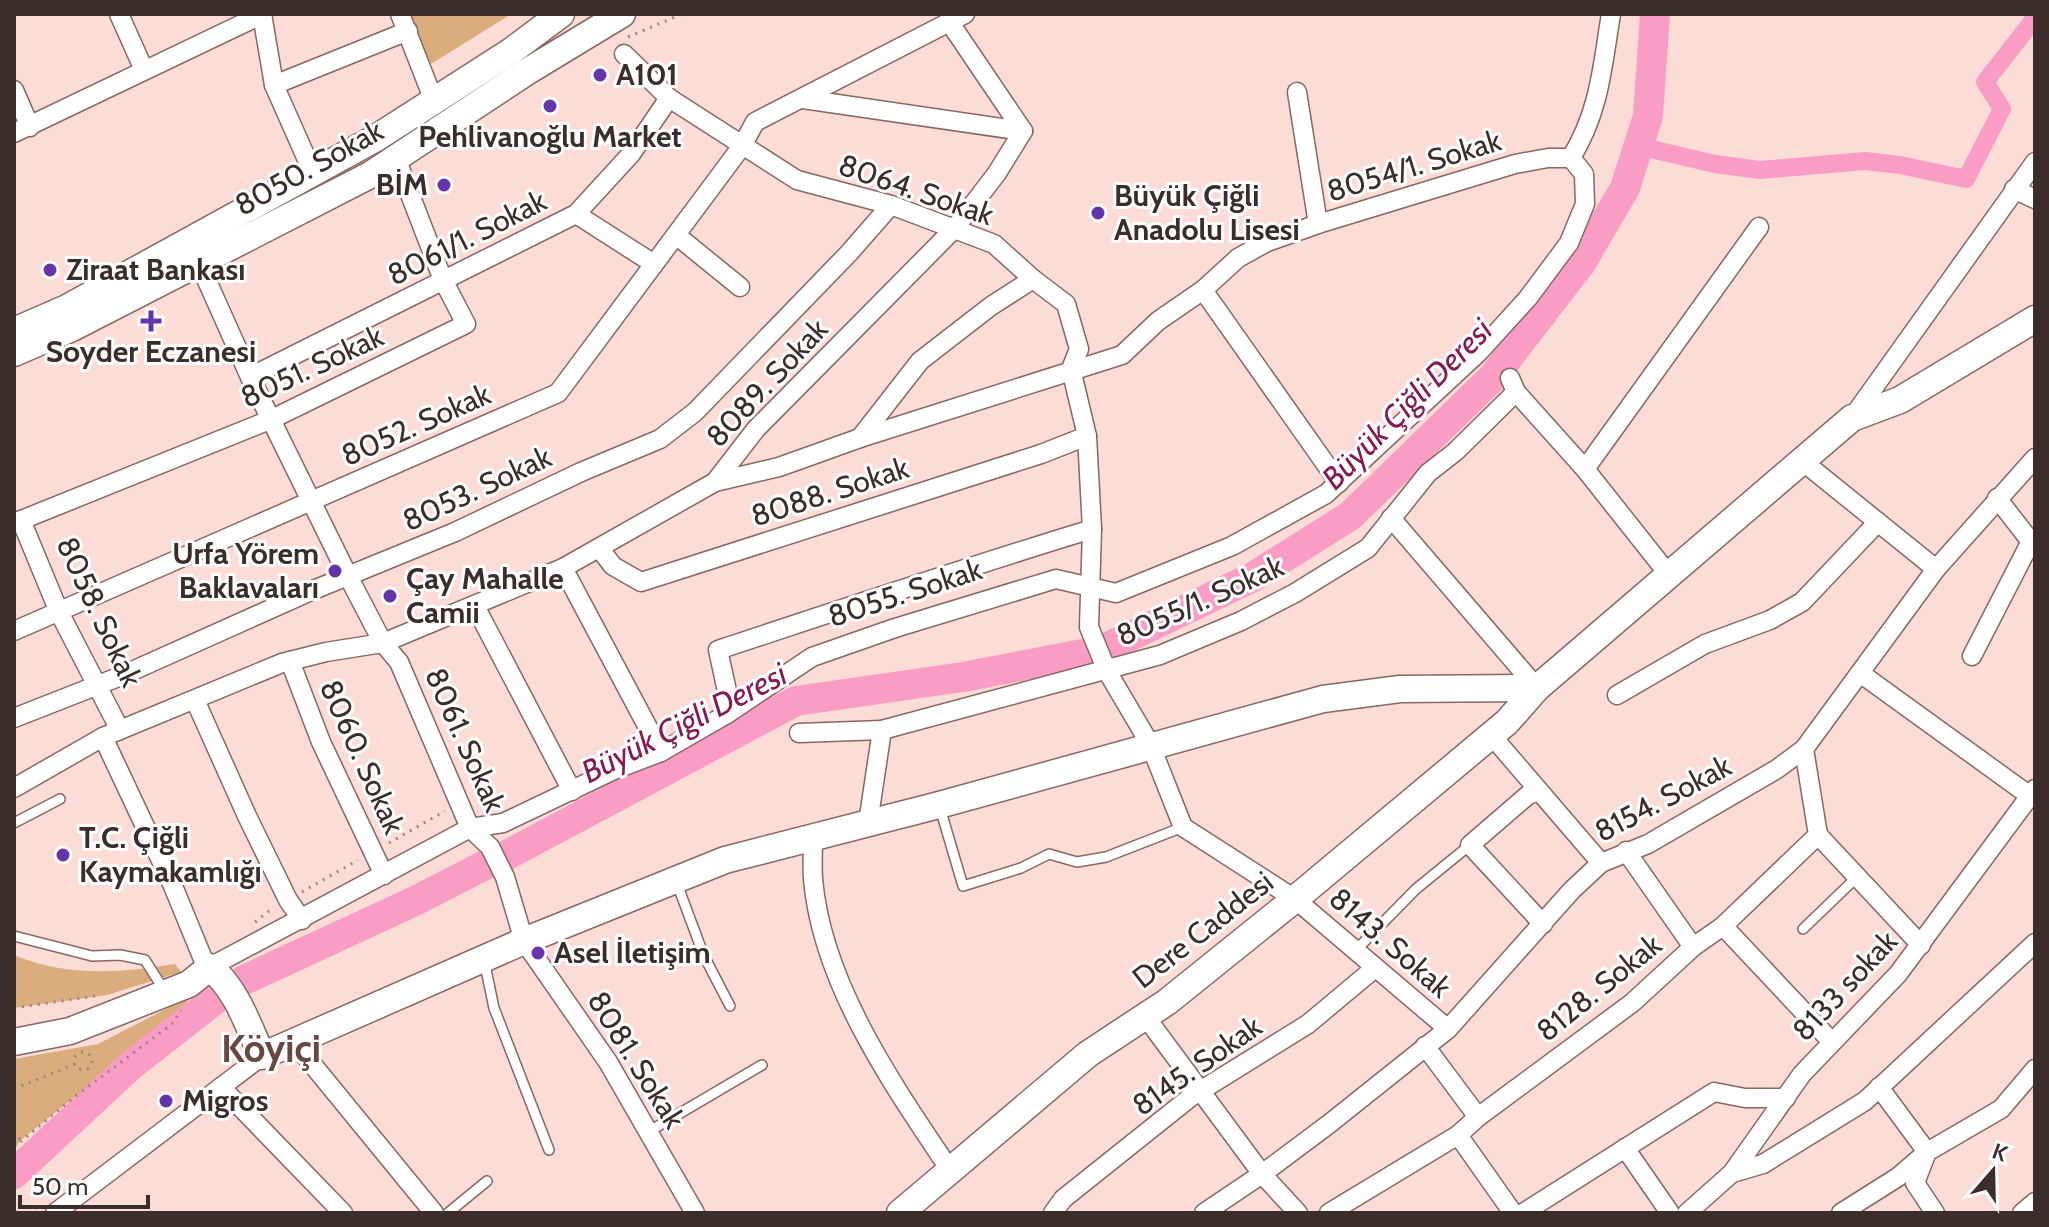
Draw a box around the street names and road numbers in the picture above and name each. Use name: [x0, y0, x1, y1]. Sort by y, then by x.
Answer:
street label: 8050. Sokak: [228, 111, 390, 223]
street label: 8054/1. Sokak: [1322, 121, 1506, 210]
street label: 8064. Sokak: [834, 146, 999, 233]
street label: 8061/1. Sokak: [381, 181, 553, 293]
street label: 8089. Sokak: [698, 310, 836, 454]
street label: 8051. Sokak: [235, 317, 390, 416]
street label: 8052. Sokak: [336, 375, 497, 474]
street label: 8053. Sokak: [397, 438, 557, 539]
street label: 8088. Sokak: [746, 448, 914, 534]
street label: 8058. Sokak: [49, 531, 151, 693]
street label: 8055/1. Sokak: [1110, 547, 1290, 654]
street label: 8055. Sokak: [823, 550, 987, 635]
street label: 8061. Sokak: [417, 662, 514, 818]
street label: 8060. Sokak: [312, 674, 413, 840]
street label: 8154. Sokak: [1588, 747, 1738, 850]
street label: Dere Caddesi: [1125, 863, 1280, 996]
street label: 8143. Sokak: [1322, 880, 1459, 1006]
street label: 8133 sokak: [1784, 922, 1905, 1048]
street label: 8128. Sokak: [1529, 926, 1669, 1049]
street label: 8081. Sokak: [580, 984, 694, 1136]
street label: 8145. Sokak: [1125, 1007, 1269, 1124]

